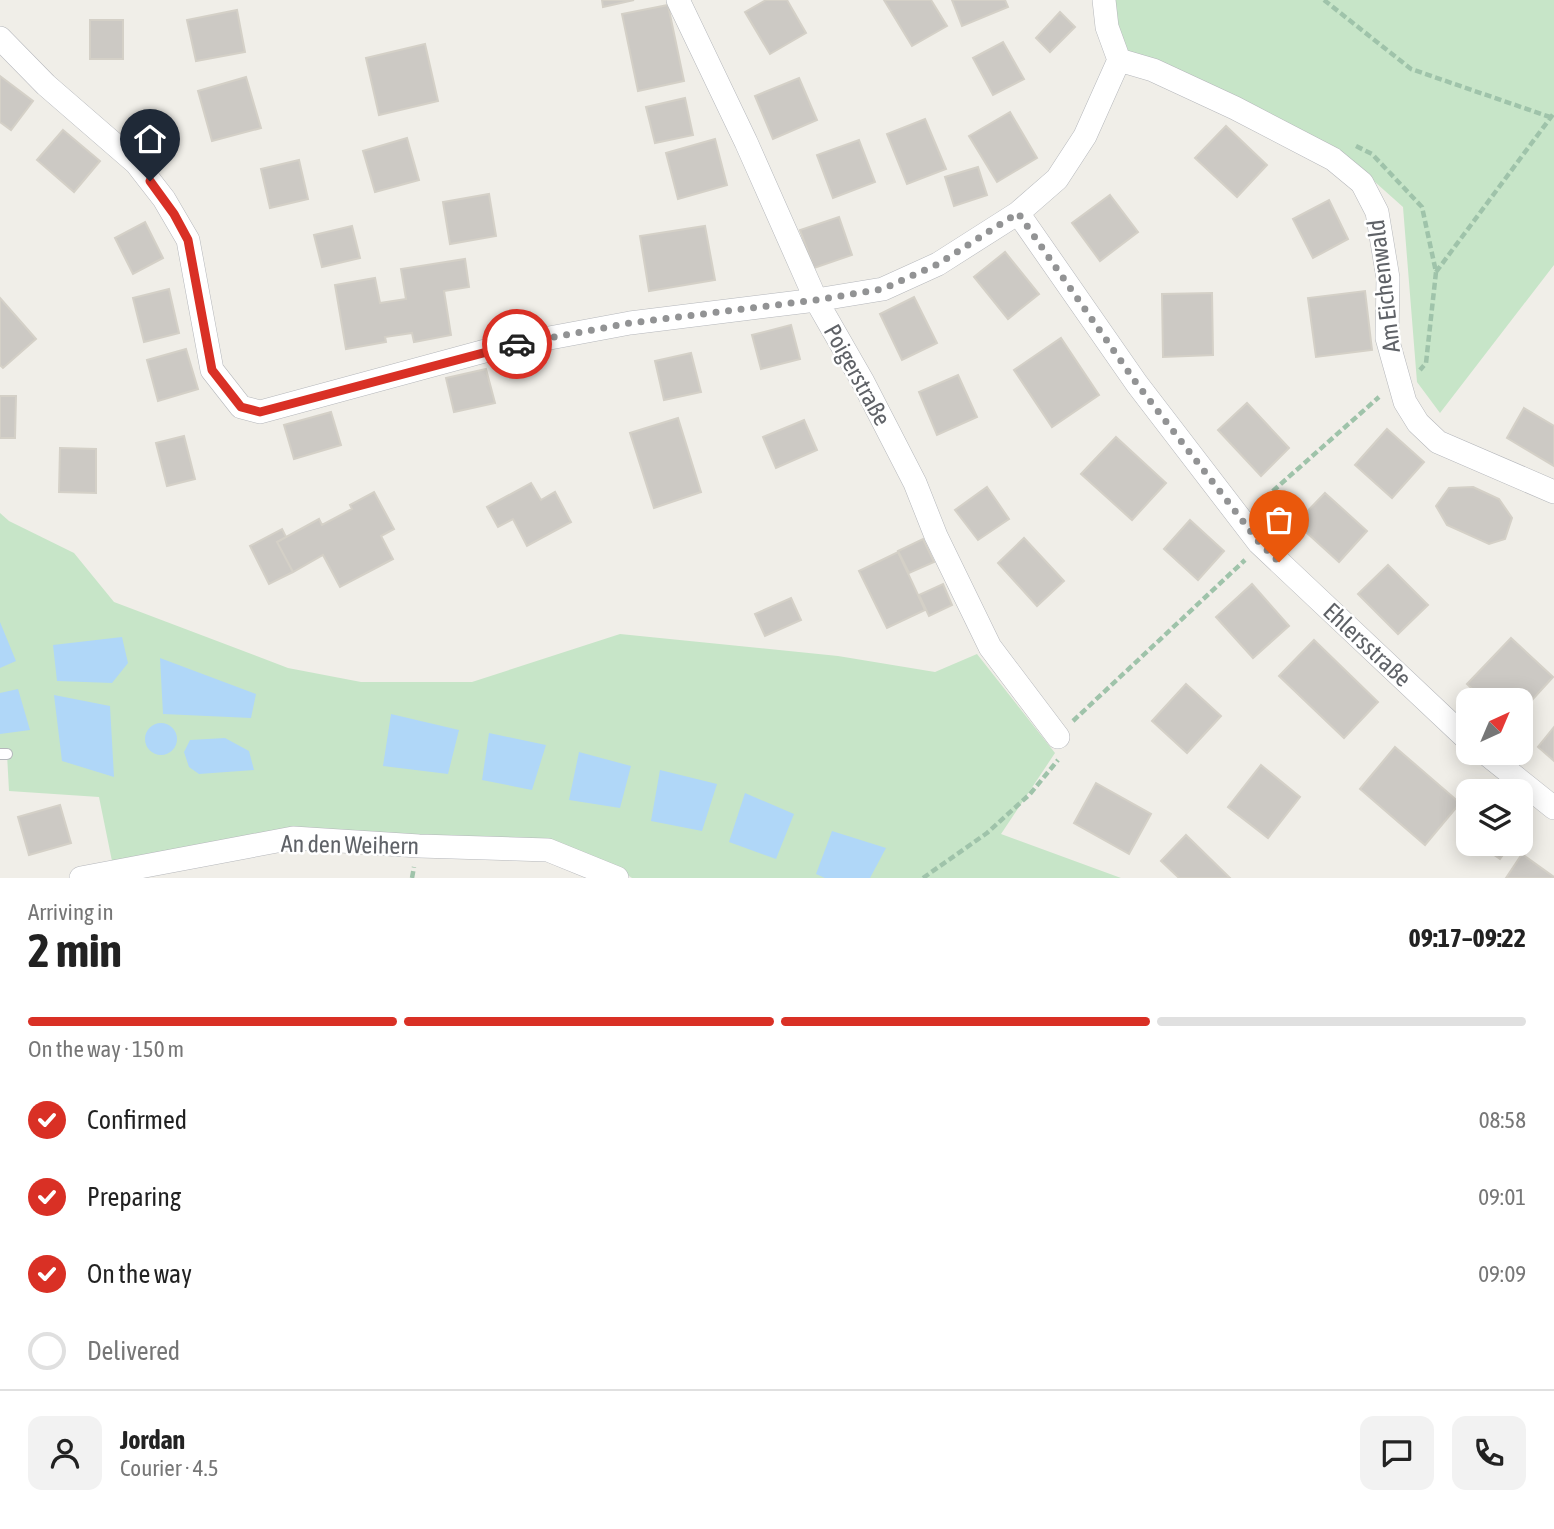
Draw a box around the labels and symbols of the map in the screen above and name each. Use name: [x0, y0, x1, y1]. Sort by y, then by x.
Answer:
pin: [120, 109, 180, 181]
street label: Am Eichenwald: [1362, 218, 1405, 354]
courier: [482, 309, 552, 379]
street label: Poigerstraße: [819, 319, 896, 430]
pin: [1249, 490, 1309, 562]
street label: Ehlersstraße: [1318, 597, 1417, 692]
north arrow: [1456, 688, 1533, 765]
street label: An den Weihern: [281, 830, 419, 859]

